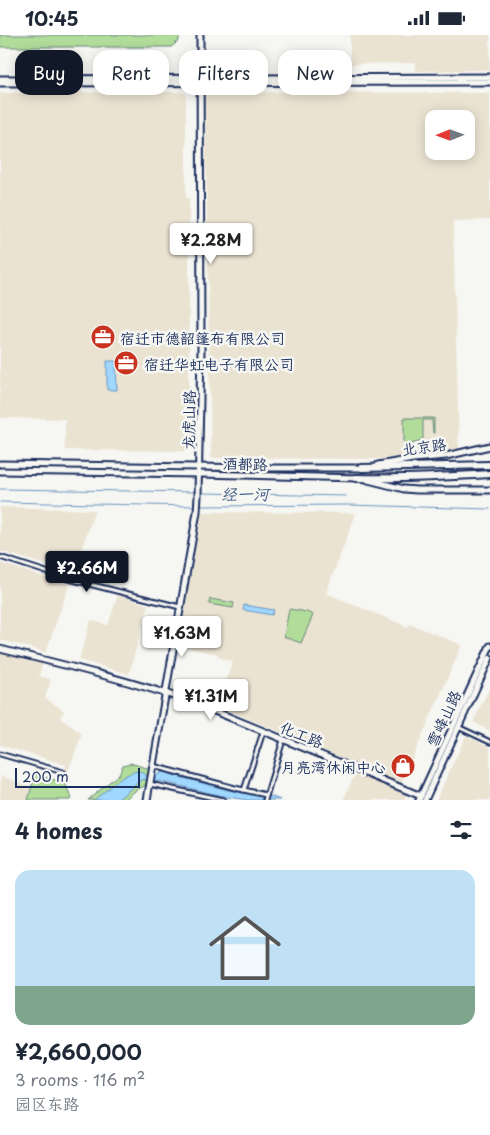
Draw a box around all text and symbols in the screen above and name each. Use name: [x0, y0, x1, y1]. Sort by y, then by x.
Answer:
text: 10:45: [25, 4, 79, 32]
chip: Buy: [15, 50, 83, 95]
chip: Rent: [93, 50, 169, 95]
chip: Filters: [179, 50, 268, 95]
chip: New: [278, 50, 352, 95]
north arrow: [425, 110, 475, 160]
map controls: [425, 110, 475, 160]
pin: ¥2.28M: [170, 223, 252, 265]
text: ¥2.28M: [181, 227, 241, 251]
office icon: 宿迁市德韶篷布有限公司: [90, 324, 116, 350]
place label: 宿迁市德韶篷布有限公司: [120, 326, 285, 349]
office icon: 宿迁华虹电子有限公司: [113, 350, 139, 376]
place label: 宿迁华虹电子有限公司: [144, 352, 294, 375]
street label: 龙虎山路: [176, 390, 200, 450]
street label: 北京路: [400, 431, 448, 461]
street label: 酒都路: [222, 451, 268, 475]
water label: 经一河: [221, 481, 272, 505]
pin: ¥2.66M: [46, 551, 128, 593]
text: ¥2.66M: [56, 555, 118, 579]
pin: ¥1.63M: [141, 615, 223, 658]
text: ¥1.63M: [153, 620, 211, 644]
pin: ¥1.31M: [170, 679, 252, 721]
text: ¥1.31M: [184, 683, 238, 707]
street label: 雪峰山路: [420, 686, 466, 750]
street label: 化工路: [277, 715, 327, 753]
shop icon: 月亮湾休闲中心: [390, 753, 416, 779]
place label: 月亮湾休闲中心: [281, 755, 386, 778]
scale bar: [15, 765, 140, 788]
text: 200 m: [22, 766, 69, 787]
text: 4 homes: [15, 814, 102, 846]
icon: filters: [447, 816, 475, 844]
icon: home: [200, 903, 290, 993]
text: ¥2,660,000: [15, 1035, 142, 1067]
text: 3 rooms · 116 m²: [15, 1067, 145, 1091]
text: 园区东路: [15, 1091, 79, 1115]

